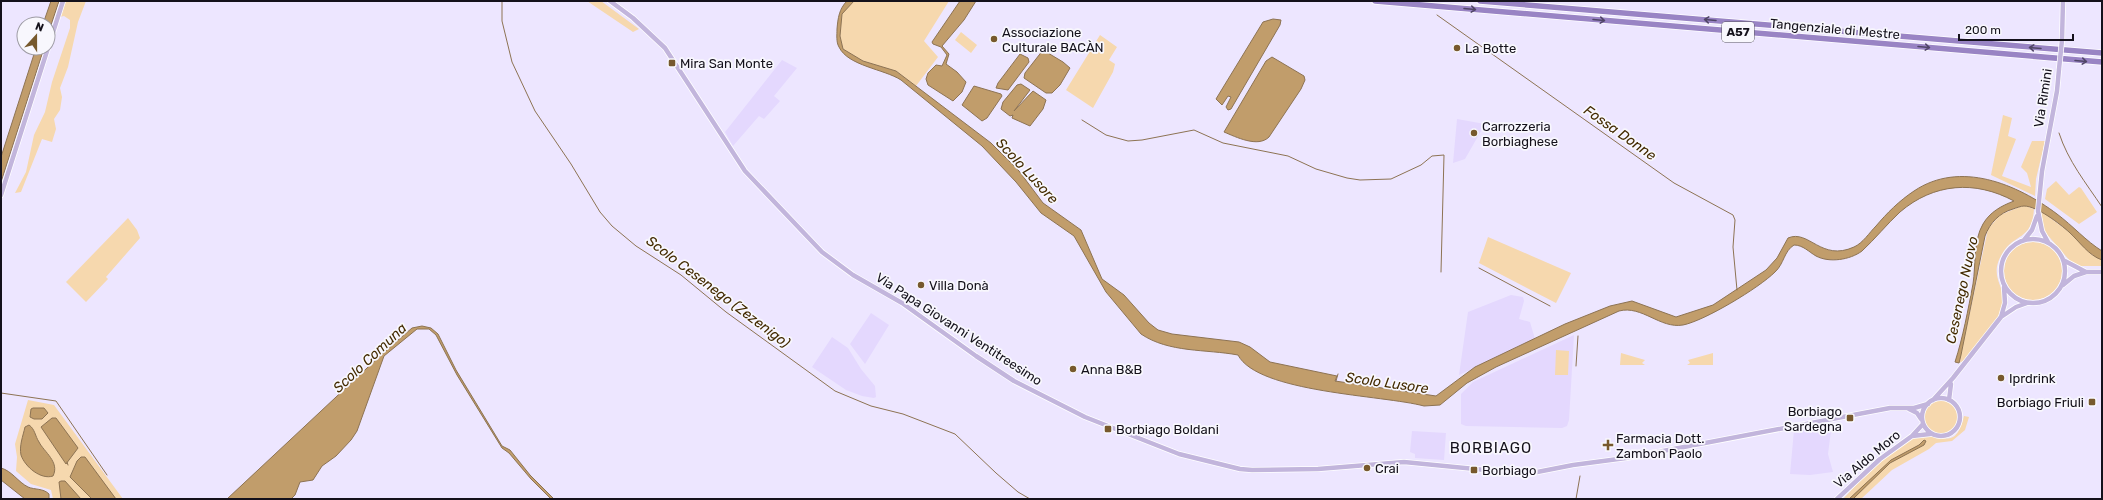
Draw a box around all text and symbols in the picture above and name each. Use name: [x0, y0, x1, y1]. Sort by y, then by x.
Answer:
one-way arrow: [1463, 5, 1476, 13]
north arrow: [16, 16, 56, 56]
one-way arrow: [1592, 16, 1605, 24]
street label: Tangenziale di Mestre: [1769, 16, 1901, 43]
scale bar: [1959, 16, 2073, 42]
one-way arrow: [1704, 17, 1717, 24]
text: N: [33, 20, 46, 35]
road number: A57: [1722, 22, 1754, 42]
text: 200 m: [1965, 23, 2001, 37]
place label: Associazione Culturale BACÀN: [1002, 25, 1104, 55]
marker: Associazione Culturale BACÀN: [989, 34, 999, 44]
place label: La Botte: [1465, 41, 1516, 56]
marker: La Botte: [1452, 43, 1462, 53]
one-way arrow: [1917, 44, 1930, 51]
one-way arrow: [2029, 44, 2042, 51]
place label: Mira San Monte: [680, 56, 773, 71]
one-way arrow: [2074, 57, 2087, 64]
marker: Mira San Monte: [667, 58, 677, 68]
street label: Via Rimini: [2031, 68, 2055, 128]
water label: Fossa Donne: [1581, 102, 1660, 164]
place label: Carrozzeria Borbiaghese: [1482, 119, 1558, 150]
marker: Carrozzeria Borbiaghese: [1469, 128, 1479, 138]
water label: Scolo Lusore: [992, 135, 1062, 207]
water label: Scolo Cesenego (Zezenigo): [643, 232, 793, 352]
water label: Cesenego Nuovo: [1942, 235, 1982, 345]
street label: Via Papa Giovanni Ventitreesimo: [873, 270, 1045, 388]
place label: Villa Donà: [929, 278, 989, 293]
marker: Villa Donà: [916, 280, 926, 290]
water label: Scolo Comuna: [330, 320, 410, 396]
place label: Anna B&B: [1081, 362, 1142, 377]
marker: Anna B&B: [1068, 364, 1078, 374]
water label: Scolo Lusore: [1344, 369, 1430, 397]
place label: Iprdrink: [2009, 371, 2056, 386]
marker: Iprdrink: [1996, 373, 2006, 383]
place label: Borbiago Friuli: [1997, 395, 2084, 411]
marker: Borbiago Friuli: [2087, 397, 2097, 407]
place label: Borbiago Sardegna: [1784, 404, 1842, 435]
marker: Borbiago Sardegna: [1845, 413, 1855, 423]
place label: Borbiago Boldani: [1116, 422, 1219, 438]
marker: Borbiago Boldani: [1103, 424, 1113, 434]
street label: Via Aldo Moro: [1831, 427, 1903, 491]
place label: Farmacia Dott. Zambon Paolo: [1616, 431, 1705, 461]
district label: BORBIAGO: [1450, 439, 1532, 457]
marker: Farmacia Dott. Zambon Paolo: [1603, 440, 1613, 450]
place label: Crai: [1375, 461, 1399, 476]
marker: Crai: [1362, 463, 1372, 473]
place label: Borbiago: [1482, 463, 1536, 479]
marker: Borbiago: [1469, 465, 1479, 475]

